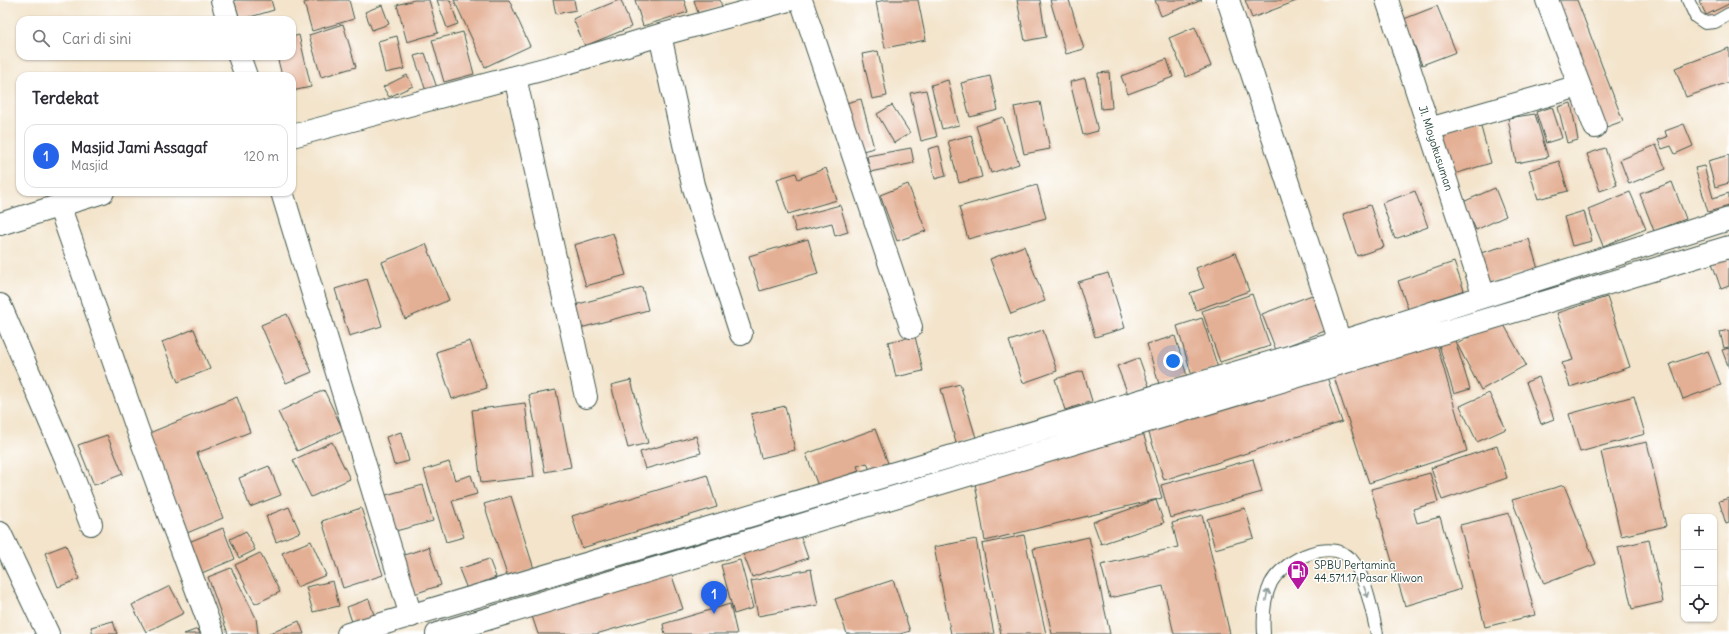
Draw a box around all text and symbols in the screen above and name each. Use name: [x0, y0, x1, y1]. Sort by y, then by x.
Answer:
search box: [16, 16, 296, 60]
icon: search: [30, 27, 52, 49]
text: Cari di sini: [62, 29, 131, 48]
text: Terdekat: [32, 87, 99, 109]
street label: Jl. Mloyokusuman: [1416, 104, 1456, 192]
text: Masjid Jami Assagaf: [71, 138, 207, 157]
text: 1: [43, 148, 49, 165]
text: 120 m: [244, 148, 279, 165]
text: Masjid: [71, 157, 108, 174]
your location: [1163, 351, 1183, 371]
map controls: [1681, 514, 1717, 622]
button: +: [1681, 514, 1717, 550]
button: −: [1681, 550, 1717, 586]
fuel station icon: SPBU Pertamina 44.571.17 Pasar Kliwon: [1285, 558, 1311, 591]
place label: SPBU Pertamina 44.571.17 Pasar Kliwon: [1314, 558, 1423, 585]
pin: 1: [701, 581, 727, 614]
one-way arrow: [1363, 586, 1371, 598]
button: locate: [1681, 586, 1717, 622]
one-way arrow: [1264, 589, 1272, 602]

